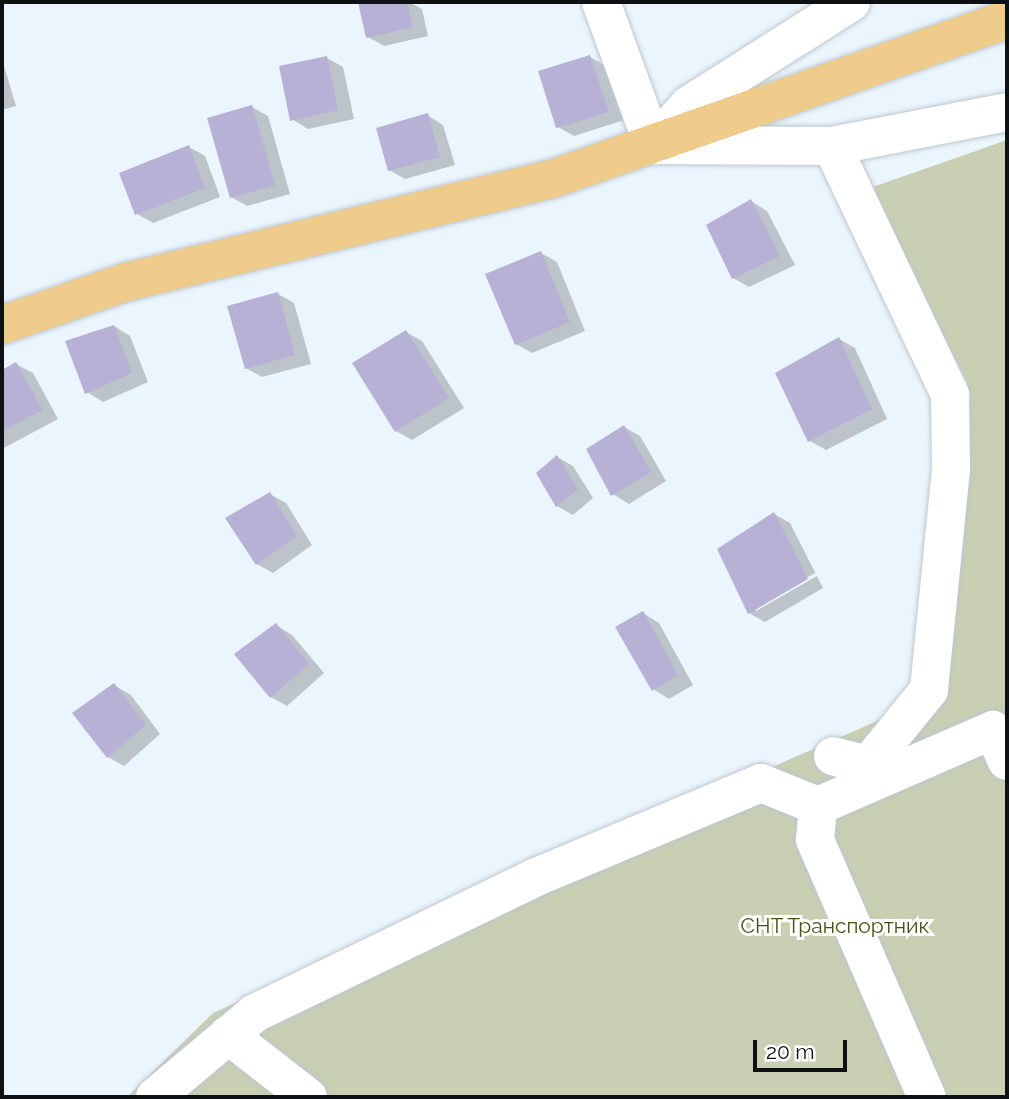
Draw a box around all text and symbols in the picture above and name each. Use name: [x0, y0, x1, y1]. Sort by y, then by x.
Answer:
park label: СНТ Транспортник: [740, 913, 930, 939]
scale bar: [757, 1026, 852, 1070]
text: 20 m: [766, 1039, 814, 1064]

